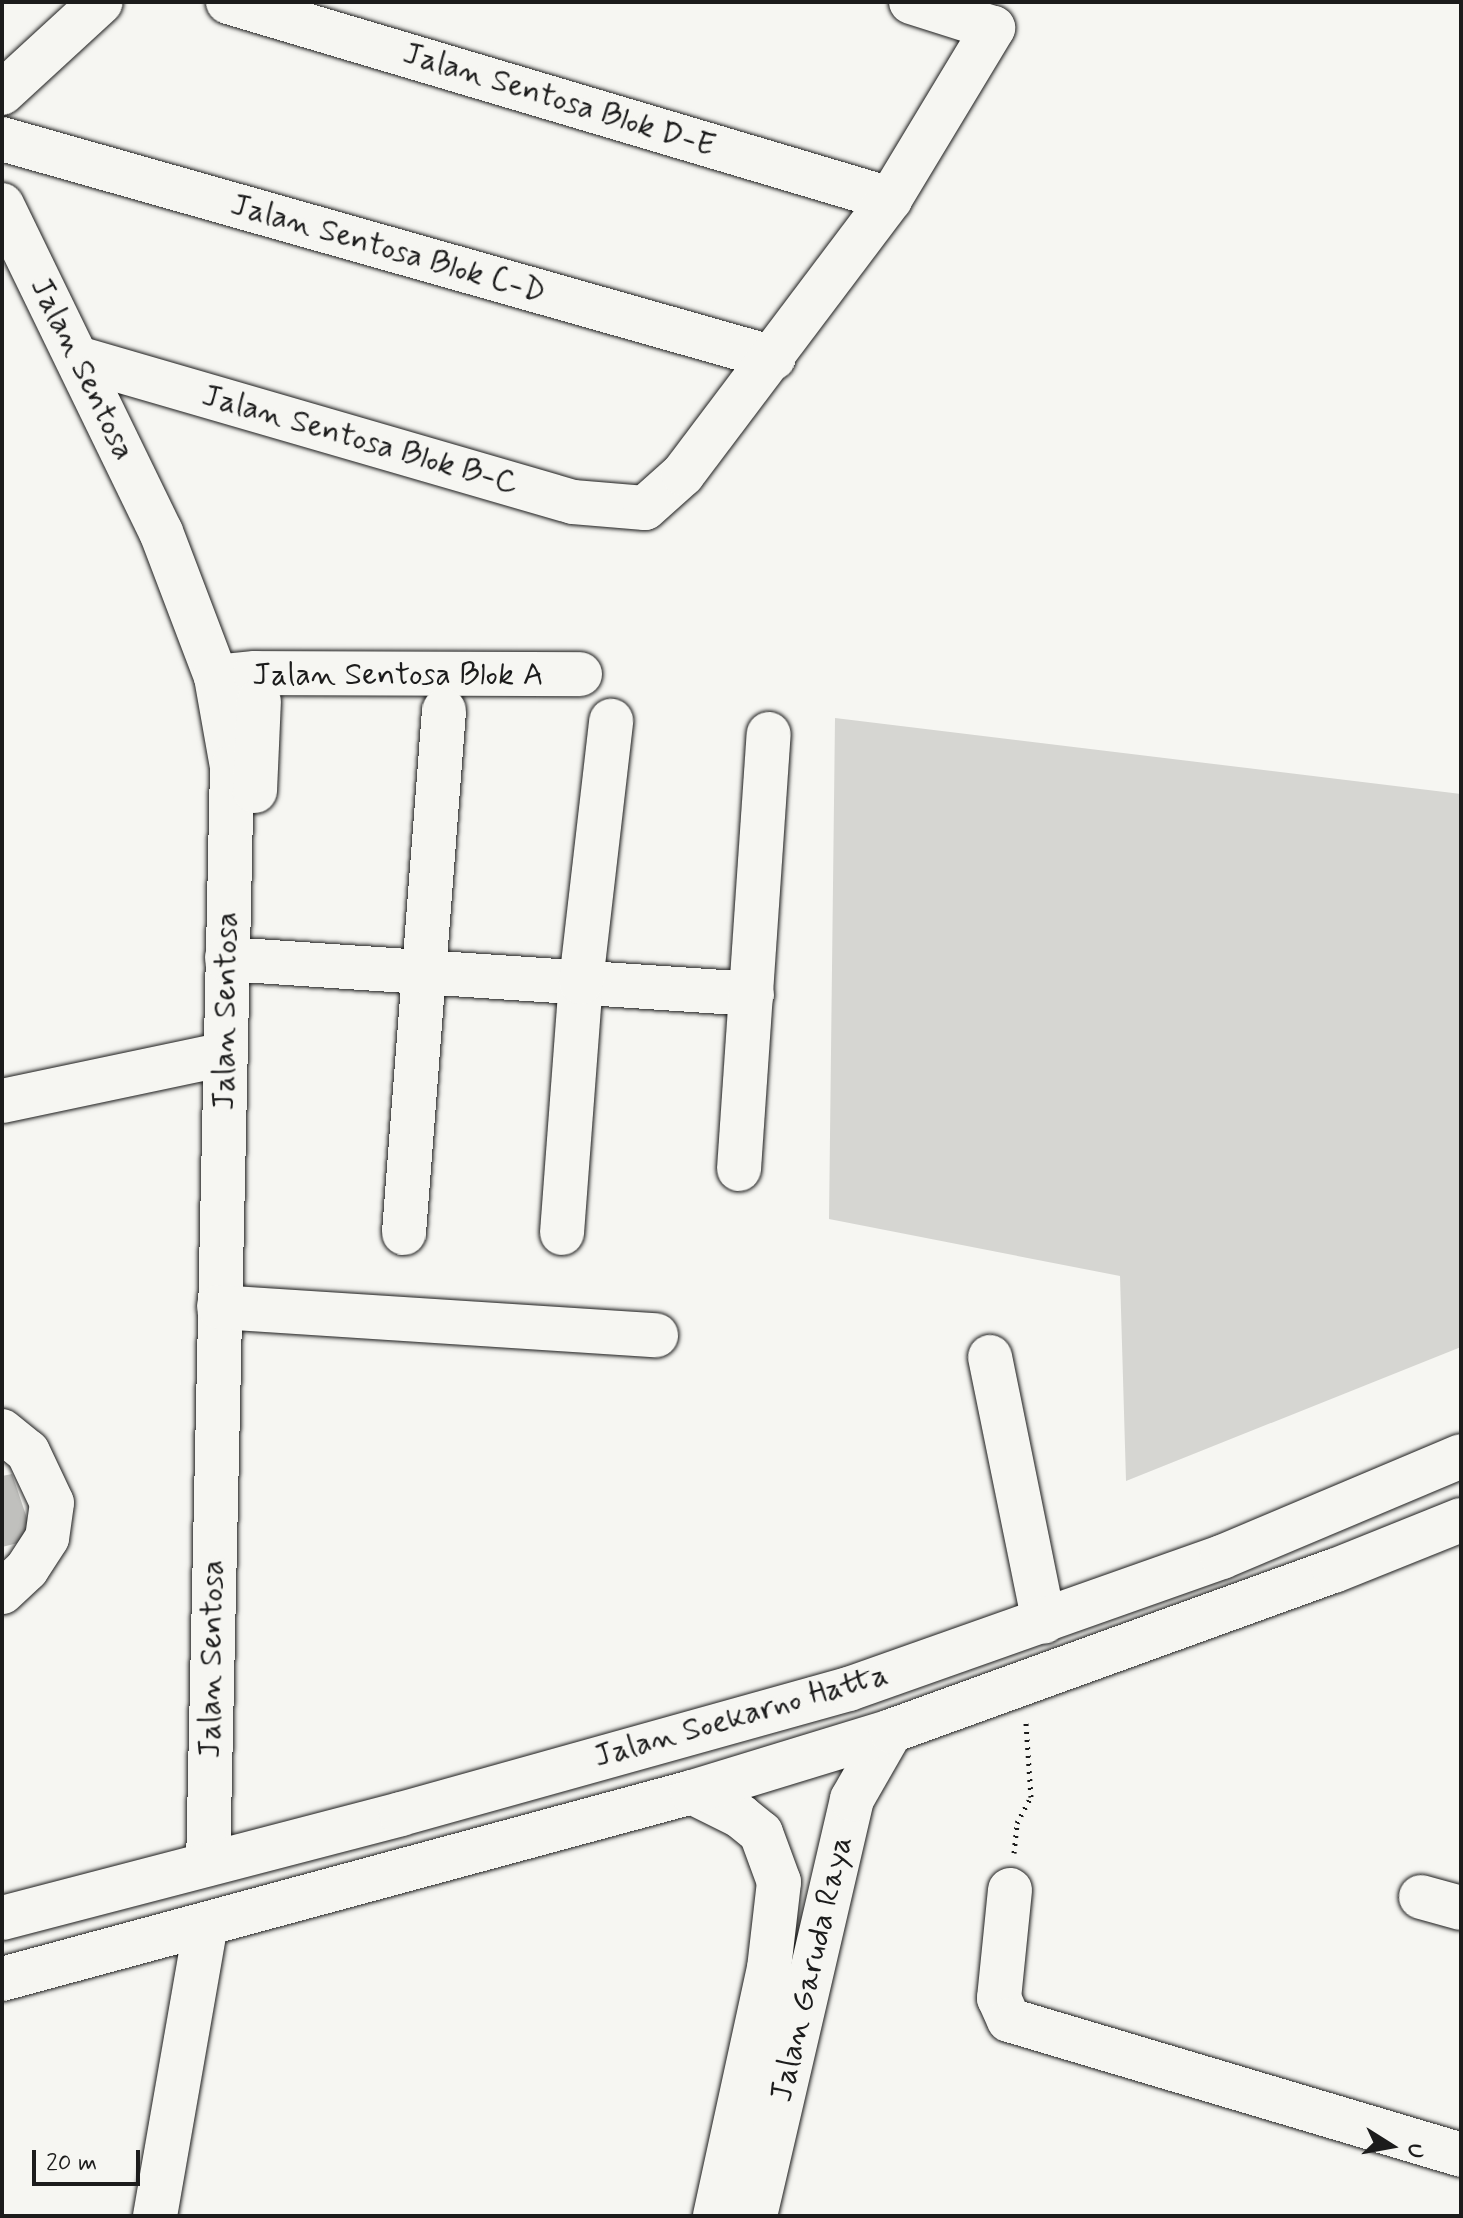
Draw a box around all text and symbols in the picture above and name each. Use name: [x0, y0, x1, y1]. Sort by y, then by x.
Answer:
street label: Jalan Sentosa Blok D-E: [394, 33, 724, 167]
street label: Jalan Sentosa Blok C-D: [221, 184, 555, 314]
street label: Jalan Sentosa: [20, 269, 144, 469]
street label: Jalan Sentosa Blok B-C: [194, 375, 526, 505]
street label: Jalan Sentosa Blok A: [249, 656, 547, 694]
street label: Jalan Sentosa: [205, 909, 247, 1113]
street label: Jalan Sentosa: [191, 1557, 233, 1761]
street label: Jalan Soekarno Hatta: [586, 1655, 896, 1777]
street label: Jalan Garuda Raya: [764, 1836, 860, 2102]
north arrow: [1351, 2106, 1431, 2186]
scale bar: [36, 2134, 144, 2184]
text: U: [1399, 2141, 1430, 2160]
text: 20 m: [46, 2148, 97, 2179]

